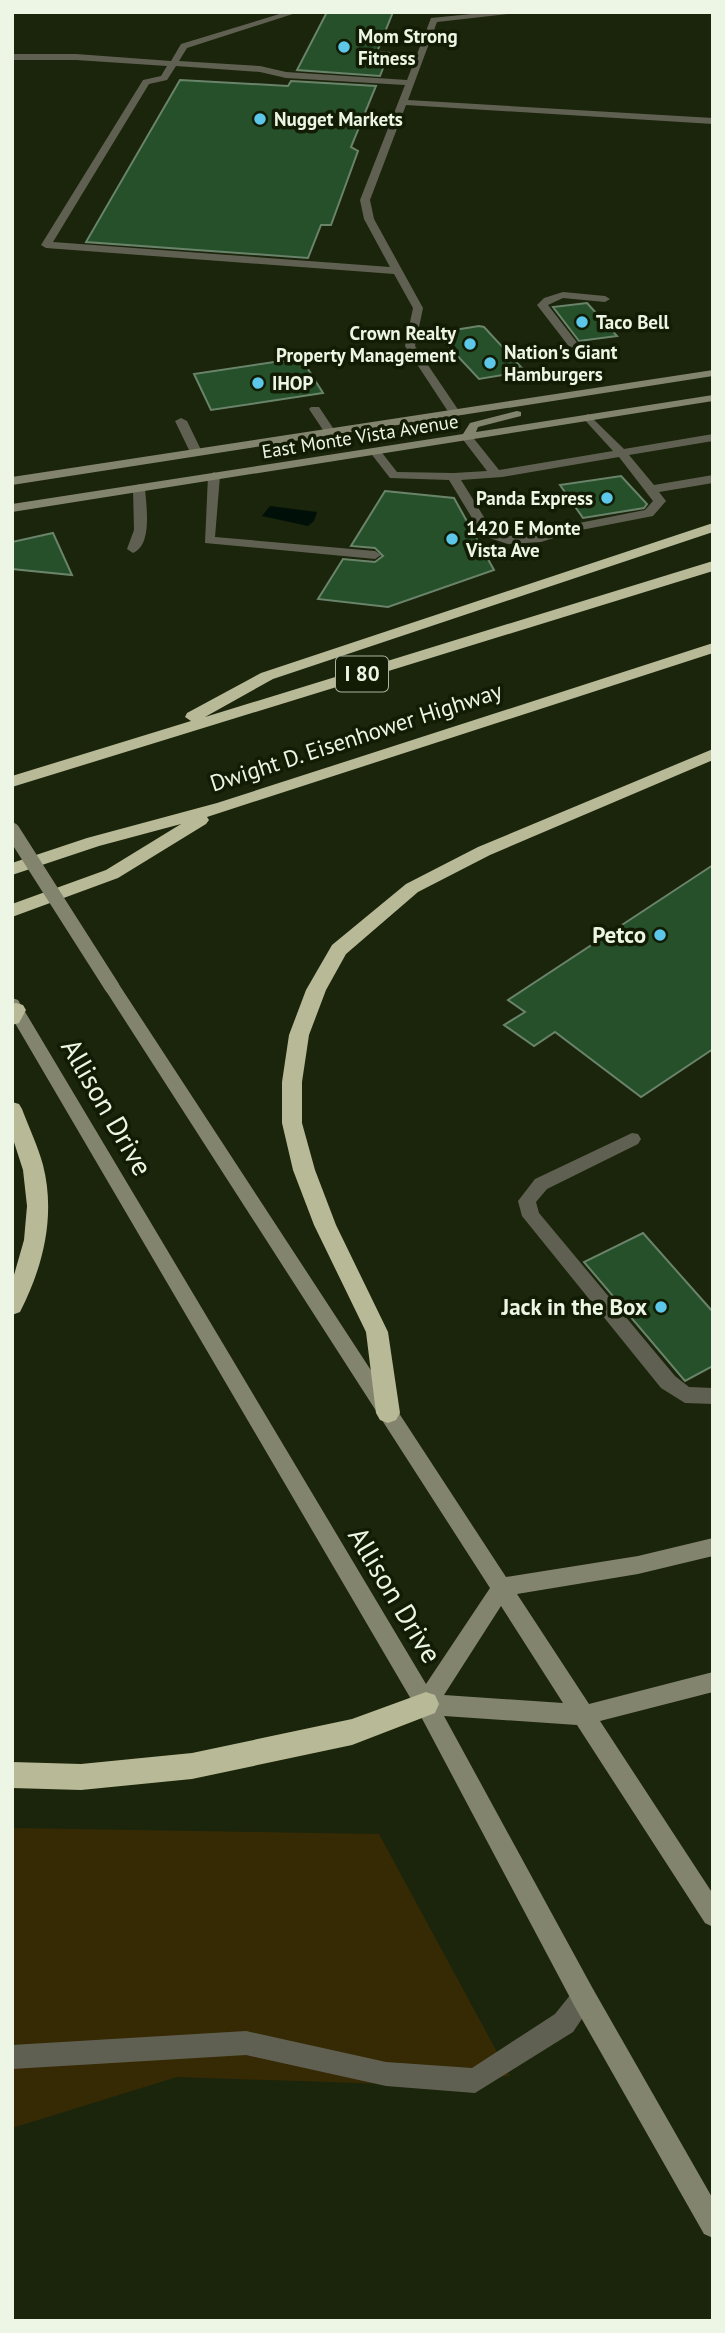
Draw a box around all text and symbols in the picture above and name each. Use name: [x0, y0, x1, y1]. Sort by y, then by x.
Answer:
place label: Mom Strong Fitness: [358, 24, 458, 70]
marker: Mom Strong Fitness: [336, 39, 352, 55]
place label: Nugget Markets: [274, 107, 403, 131]
marker: Nugget Markets: [252, 111, 268, 127]
place label: Taco Bell: [596, 310, 670, 334]
marker: Taco Bell: [574, 314, 590, 330]
place label: Crown Realty Property Management: [276, 321, 457, 367]
marker: Crown Realty Property Management: [462, 336, 478, 352]
place label: Nation's Giant Hamburgers: [504, 340, 618, 386]
marker: Nation's Giant Hamburgers: [482, 355, 498, 371]
place label: IHOP: [272, 371, 314, 395]
marker: IHOP: [250, 375, 266, 391]
street label: East Monte Vista Avenue: [260, 409, 460, 463]
place label: Panda Express: [476, 486, 593, 510]
marker: Panda Express: [599, 490, 615, 506]
place label: 1420 E Monte Vista Ave: [465, 516, 581, 562]
marker: 1420 E Monte Vista Ave: [444, 531, 460, 547]
road number: I 80: [336, 656, 388, 692]
street label: Dwight D. Eisenhower Highway: [206, 675, 506, 798]
place label: Petco: [592, 920, 646, 949]
marker: Petco: [652, 927, 668, 943]
street label: Allison Drive: [53, 1031, 162, 1182]
place label: Jack in the Box: [500, 1292, 647, 1321]
marker: Jack in the Box: [653, 1299, 669, 1315]
street label: Allison Drive: [340, 1520, 451, 1670]

